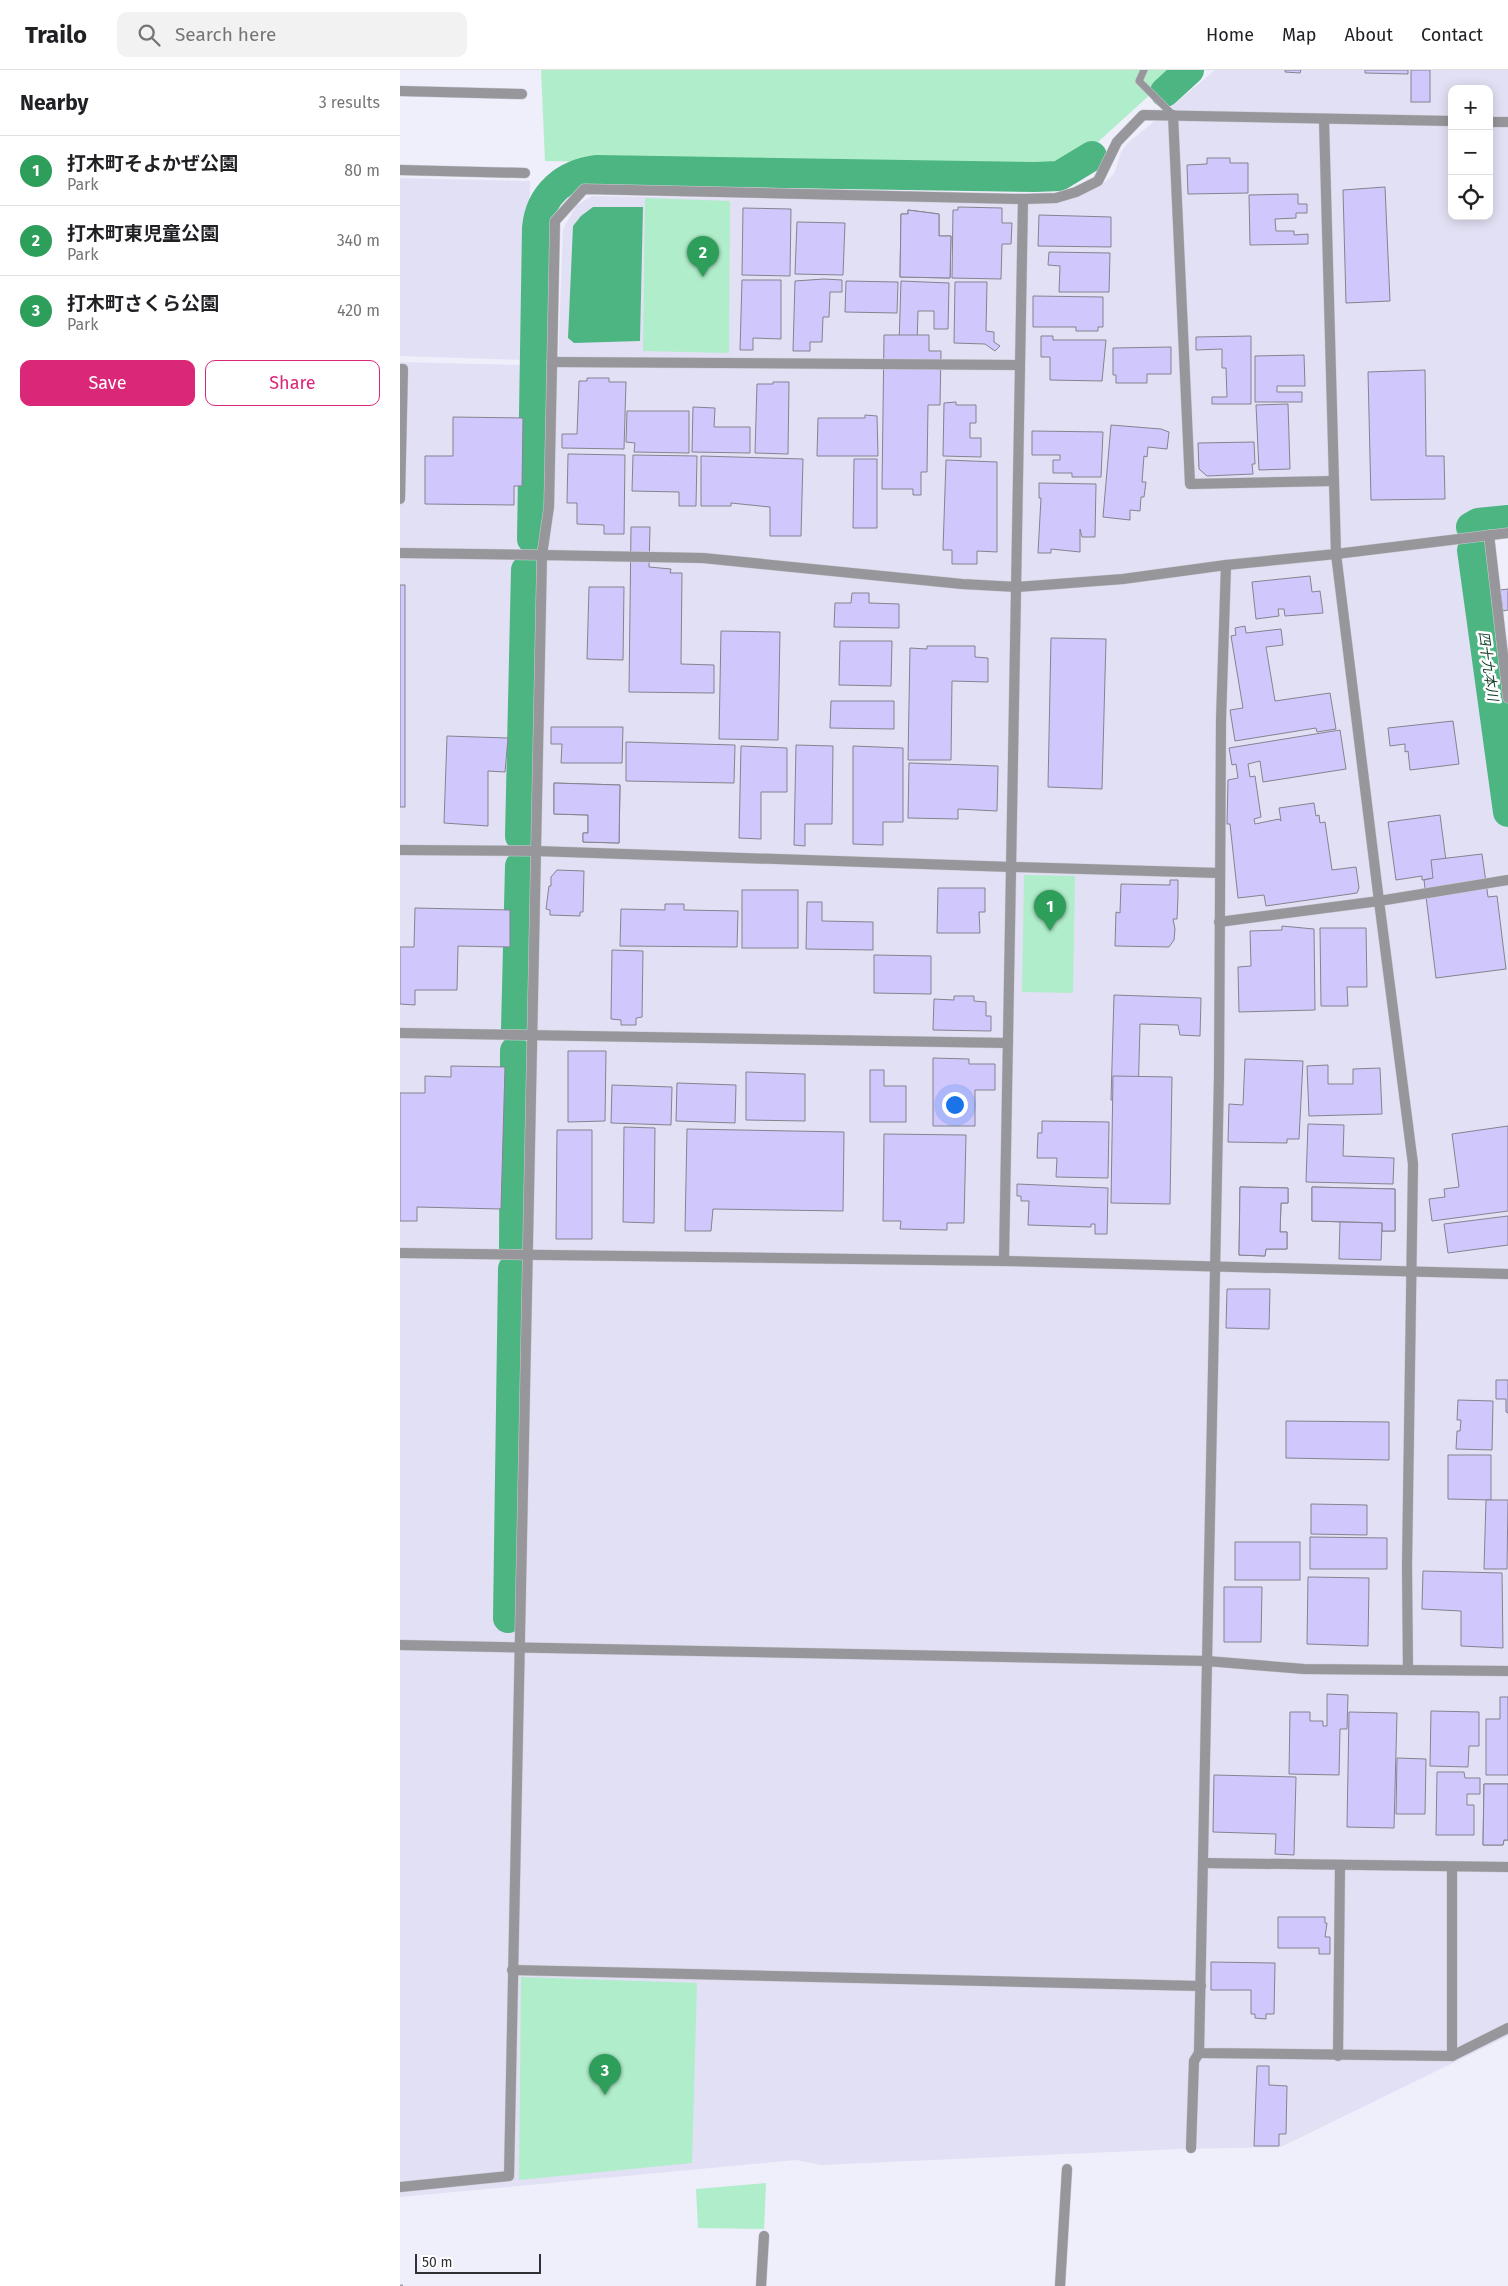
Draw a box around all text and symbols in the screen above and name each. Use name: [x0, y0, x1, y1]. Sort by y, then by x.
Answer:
search box: [117, 12, 467, 57]
text: Trailo: [25, 21, 87, 49]
icon: search: [135, 21, 163, 49]
text: Search here: [175, 23, 276, 46]
text: Home: [1206, 24, 1254, 46]
text: Map: [1282, 24, 1316, 46]
text: About: [1344, 24, 1393, 46]
text: Contact: [1421, 24, 1483, 46]
map controls: [1448, 85, 1493, 220]
button: +: [1448, 85, 1493, 130]
text: Nearby: [20, 90, 88, 116]
text: 3 results: [319, 93, 380, 112]
button: −: [1448, 130, 1493, 175]
text: 打木町そよかぜ公園: [67, 152, 238, 175]
text: 1: [32, 161, 40, 180]
text: 80 m: [344, 161, 380, 180]
text: Park: [67, 175, 99, 194]
button: locate: [1448, 175, 1493, 220]
text: 打木町東児童公園: [67, 222, 219, 245]
text: 2: [32, 231, 40, 250]
text: 340 m: [337, 231, 380, 250]
pin: 2: [687, 236, 719, 277]
text: Park: [67, 245, 99, 264]
text: 打木町さくら公園: [67, 292, 219, 315]
text: 3: [32, 301, 40, 320]
text: 420 m: [337, 301, 380, 320]
text: Park: [67, 315, 99, 334]
button: Save: [20, 360, 195, 406]
button: Share: [205, 360, 380, 406]
water label: 四十九本川: [1475, 630, 1502, 704]
pin: 1: [1034, 890, 1066, 931]
your location: [942, 1092, 968, 1118]
pin: 3: [589, 2054, 621, 2095]
scale bar: [415, 2251, 541, 2274]
text: 50 m: [422, 2254, 453, 2271]

